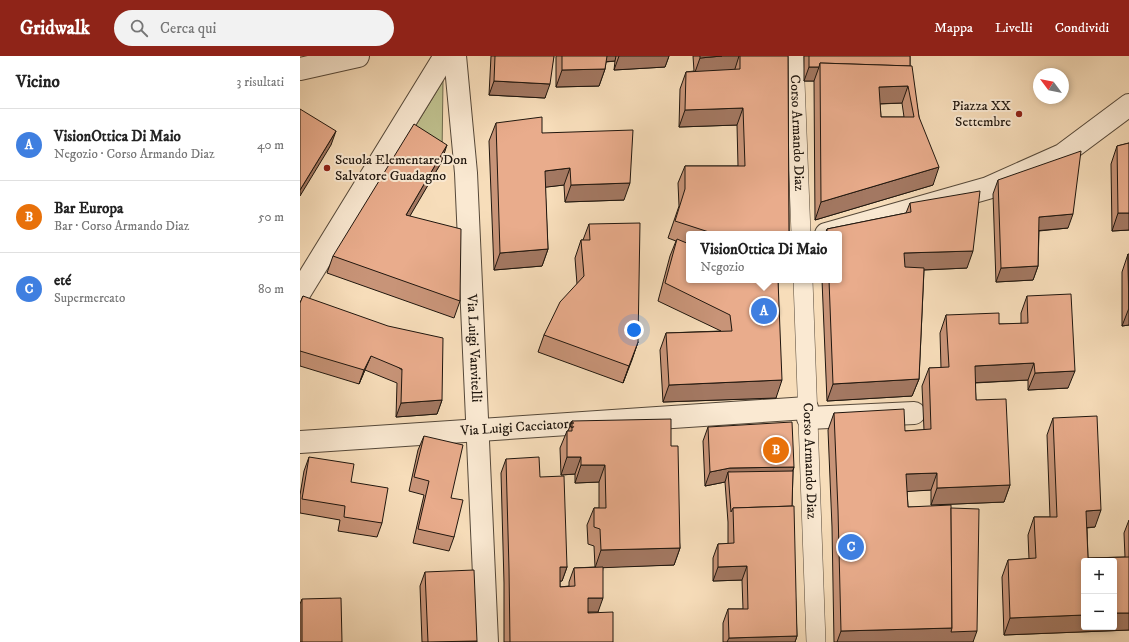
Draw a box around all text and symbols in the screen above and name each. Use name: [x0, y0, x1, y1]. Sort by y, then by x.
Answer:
search box: [114, 10, 394, 46]
text: Gridwalk: [20, 17, 90, 40]
icon: search: [128, 17, 150, 39]
text: Cerca qui: [160, 19, 216, 38]
text: Mappa: [934, 19, 973, 37]
text: Livelli: [995, 19, 1033, 37]
text: Condividi: [1055, 19, 1109, 37]
north arrow: [1033, 68, 1069, 104]
text: Vicino: [16, 71, 60, 93]
text: 3 risultati: [237, 74, 284, 90]
street label: Corso Armando Diaz: [786, 74, 808, 192]
place label: Piazza XX Settembre: [952, 97, 1011, 131]
marker: Piazza XX Settembre: [1014, 109, 1024, 119]
text: VisionOttica Di Maio: [54, 127, 181, 146]
text: A: [25, 137, 33, 153]
text: 40 m: [257, 137, 284, 153]
text: Negozio · Corso Armando Diaz: [54, 146, 215, 162]
place label: Scuola Elementare Don Salvatore Guadagno: [335, 151, 468, 185]
marker: Scuola Elementare Don Salvatore Guadagno: [322, 163, 332, 173]
text: Bar Europa: [54, 199, 123, 218]
text: B: [25, 209, 33, 225]
text: 50 m: [258, 209, 284, 225]
text: Bar · Corso Armando Diaz: [54, 218, 189, 234]
popup: [686, 231, 842, 283]
text: VisionOttica Di Maio: [701, 240, 827, 259]
text: Negozio: [701, 259, 744, 275]
text: eté: [54, 271, 71, 290]
text: C: [25, 281, 33, 297]
text: 80 m: [258, 281, 284, 297]
text: Supermercato: [54, 290, 125, 306]
street label: Via Luigi Vanvitelli: [462, 293, 485, 403]
pin: A: [751, 296, 777, 326]
your location: [624, 320, 644, 340]
street label: Corso Armando Diaz: [798, 402, 821, 519]
street label: Via Luigi Cacciatore: [459, 415, 575, 440]
pin: B: [763, 435, 789, 465]
pin: C: [838, 532, 864, 562]
map controls: [1081, 558, 1117, 630]
button: +: [1081, 558, 1117, 594]
button: −: [1081, 594, 1117, 630]

